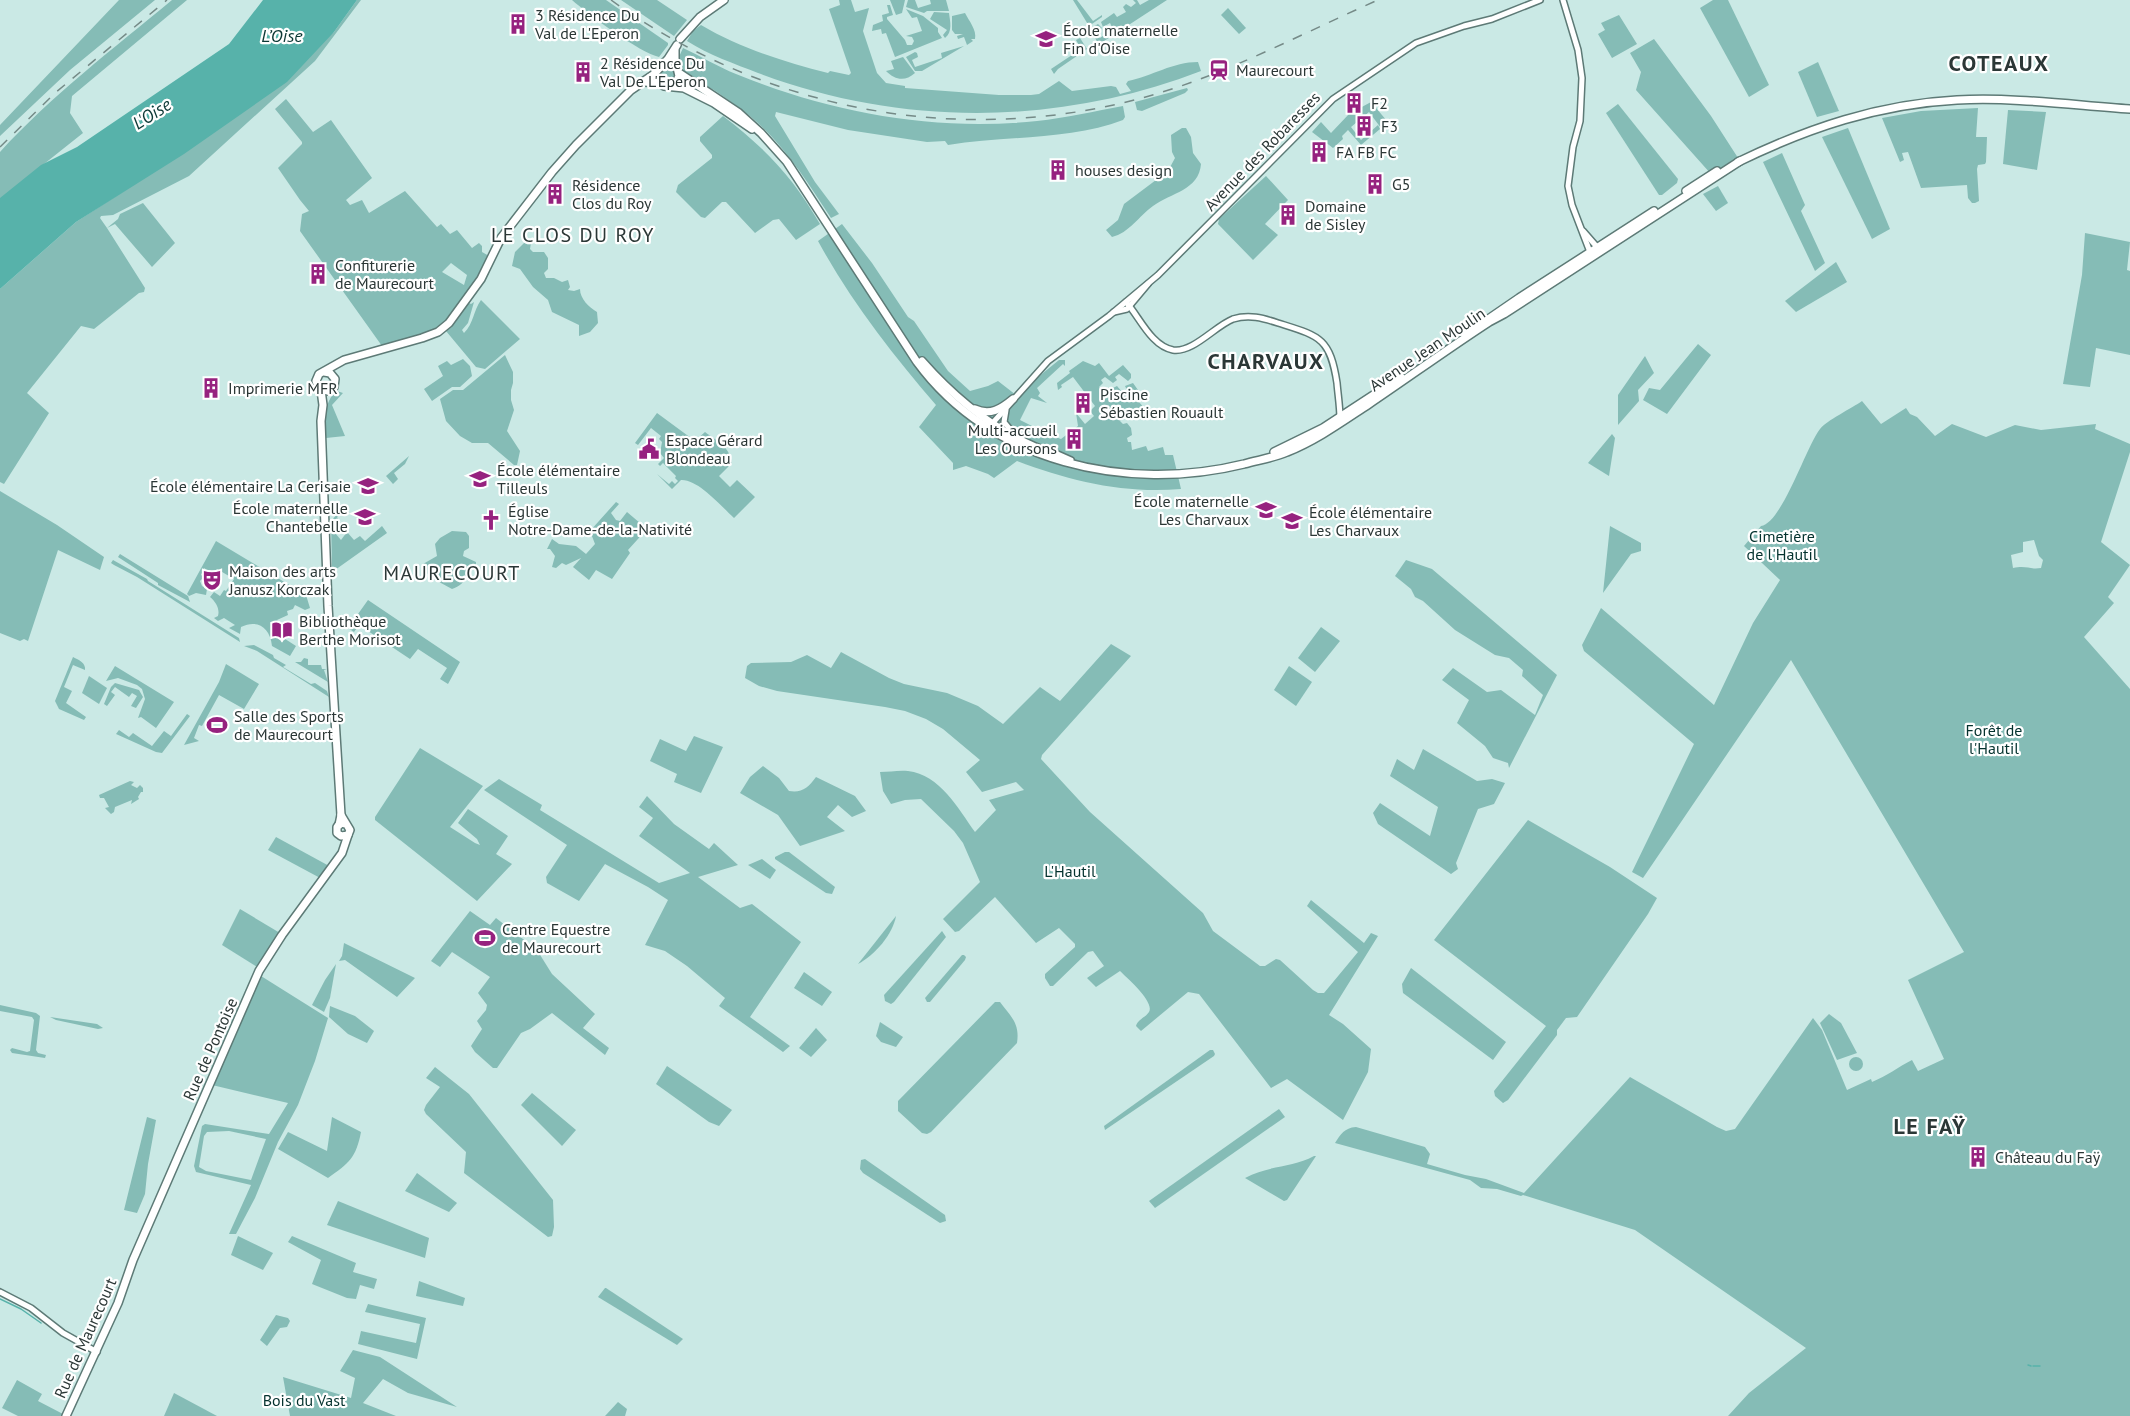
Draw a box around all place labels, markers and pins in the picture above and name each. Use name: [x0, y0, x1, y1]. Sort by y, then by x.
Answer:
place label: 3 Résidence Du Val de L'Eperon: [534, 5, 640, 43]
building icon: 3 Résidence Du Val de L'Eperon: [506, 12, 530, 36]
place label: École maternelle Fin d'Oise: [1063, 20, 1178, 58]
school or university icon: École maternelle Fin d'Oise: [1034, 27, 1058, 51]
place label: 2 Résidence Du Val De L'Eperon: [599, 53, 706, 91]
station icon: Maurecourt: [1207, 58, 1231, 82]
building icon: 2 Résidence Du Val De L'Eperon: [571, 60, 595, 84]
place label: Maurecourt: [1236, 60, 1315, 80]
building icon: F2: [1342, 91, 1366, 115]
place label: F2: [1371, 93, 1388, 113]
building icon: F3: [1352, 114, 1376, 138]
place label: F3: [1381, 116, 1398, 136]
building icon: FA FB FC: [1307, 140, 1331, 164]
place label: FA FB FC: [1336, 142, 1397, 162]
building icon: houses design: [1046, 158, 1070, 182]
place label: houses design: [1075, 160, 1172, 180]
building icon: G5: [1363, 172, 1387, 196]
place label: G5: [1392, 174, 1411, 194]
place label: Résidence Clos du Roy: [572, 175, 652, 213]
building icon: Résidence Clos du Roy: [543, 182, 567, 206]
place label: Domaine de Sisley: [1305, 196, 1366, 234]
building icon: Domaine de Sisley: [1276, 203, 1300, 227]
place label: Confiturerie de Maurecourt: [335, 255, 435, 293]
building icon: Confiturerie de Maurecourt: [306, 262, 330, 286]
building icon: Imprimerie MFR: [199, 376, 223, 400]
place label: Imprimerie MFR: [228, 378, 338, 398]
place label: Piscine Sébastien Rouault: [1100, 384, 1224, 422]
building icon: Piscine Sébastien Rouault: [1071, 391, 1095, 415]
place label: Multi-accueil Les Oursons: [968, 420, 1057, 458]
building icon: Multi-accueil Les Oursons: [1062, 427, 1086, 451]
place label: Espace Gérard Blondeau: [666, 430, 763, 468]
public building icon: Espace Gérard Blondeau: [637, 437, 661, 461]
place label: École élémentaire Tilleuls: [497, 460, 620, 498]
school or university icon: École élémentaire Tilleuls: [468, 467, 492, 491]
school or university icon: École élémentaire La Cerisaie: [356, 474, 380, 498]
place label: École élémentaire La Cerisaie: [150, 476, 351, 496]
place label: École maternelle Les Charvaux: [1134, 491, 1249, 529]
place label: École maternelle Chantebelle: [233, 498, 348, 536]
school or university icon: École maternelle Les Charvaux: [1254, 498, 1278, 522]
place label: Église Notre-Dame-de-la-Nativité: [508, 501, 692, 539]
place label: École élémentaire Les Charvaux: [1309, 502, 1432, 540]
school or university icon: École maternelle Chantebelle: [353, 505, 377, 529]
church icon: Église Notre-Dame-de-la-Nativité: [479, 508, 503, 532]
school or university icon: École élémentaire Les Charvaux: [1280, 509, 1304, 533]
place label: Maison des arts Janusz Korczak: [228, 561, 336, 599]
theatre icon: Maison des arts Janusz Korczak: [200, 568, 224, 592]
place label: Bibliothèque Berthe Morisot: [299, 611, 401, 649]
library icon: Bibliothèque Berthe Morisot: [270, 618, 294, 642]
place label: Salle des Sports de Maurecourt: [234, 706, 344, 744]
sports icon: Salle des Sports de Maurecourt: [205, 713, 229, 737]
place label: Centre Equestre de Maurecourt: [502, 919, 610, 957]
sports icon: Centre Equestre de Maurecourt: [473, 926, 497, 950]
building icon: Château du Faÿ: [1966, 1145, 1990, 1169]
place label: Château du Faÿ: [1995, 1147, 2101, 1167]

